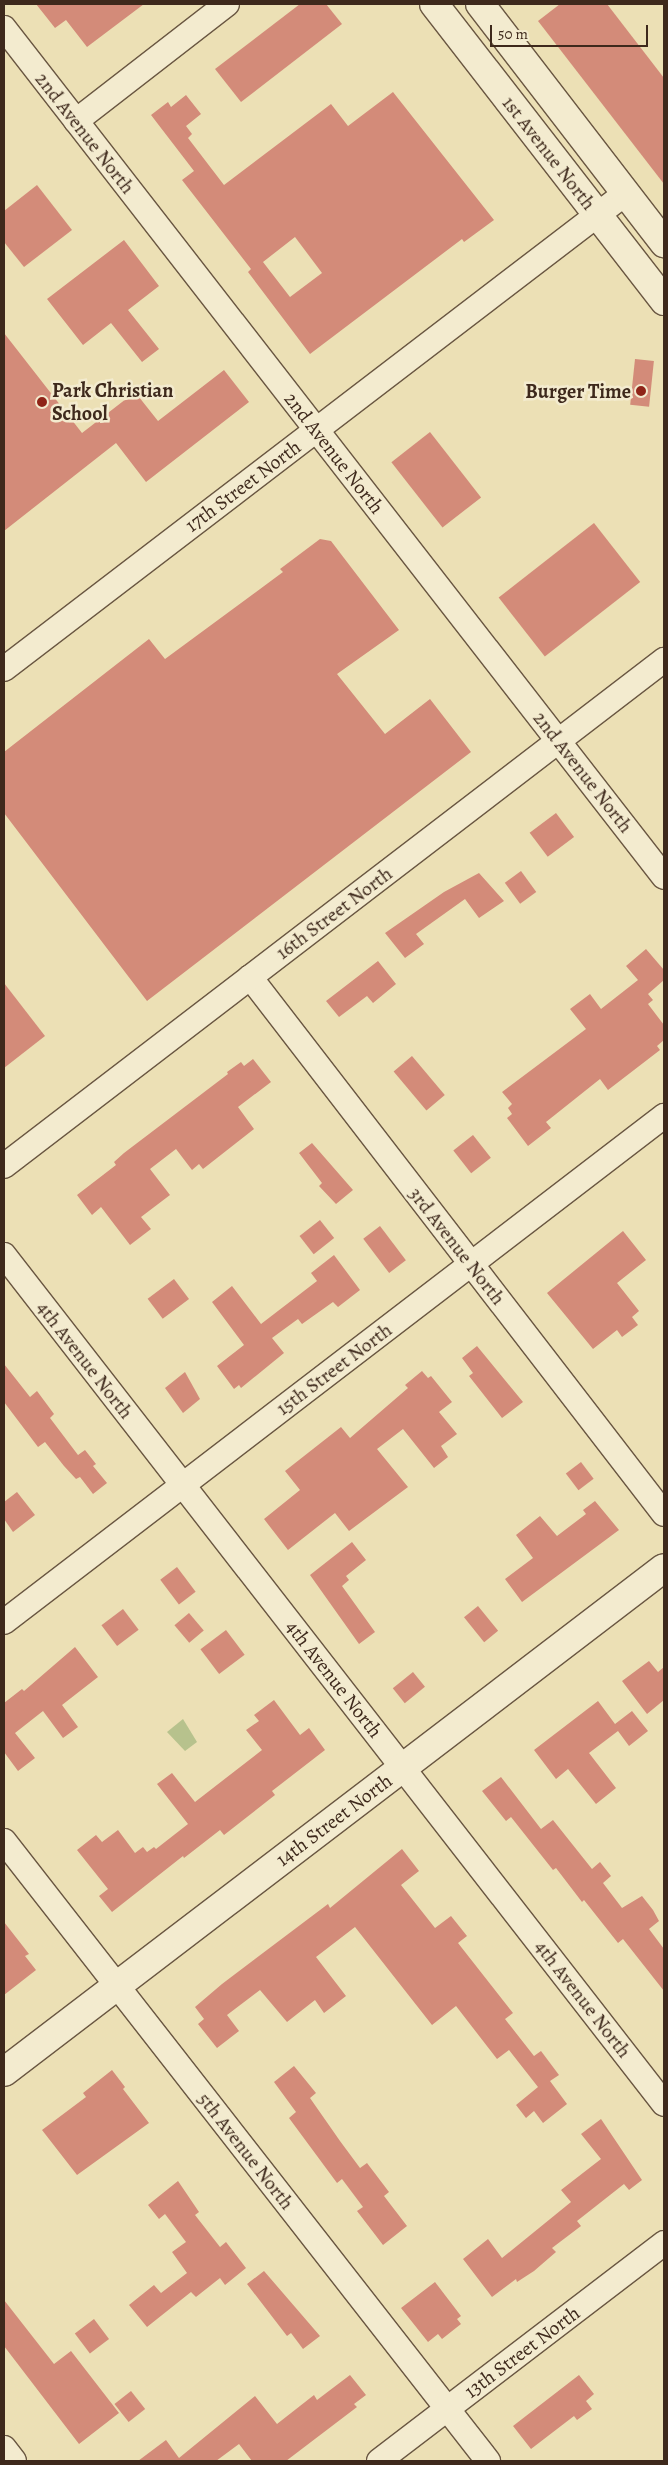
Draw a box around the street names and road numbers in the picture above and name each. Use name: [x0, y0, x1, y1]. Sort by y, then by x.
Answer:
street label: 2nd Avenue North: [30, 67, 140, 199]
street label: 1st Avenue North: [497, 91, 601, 215]
street label: 2nd Avenue North: [279, 387, 389, 519]
street label: 17th Street North: [180, 435, 306, 537]
street label: 2nd Avenue North: [528, 706, 638, 838]
street label: 16th Street North: [271, 861, 397, 965]
street label: 3rd Avenue North: [404, 1182, 510, 1310]
street label: 4th Avenue North: [32, 1296, 138, 1424]
street label: 15th Street North: [271, 1318, 397, 1420]
street label: 4th Avenue North: [281, 1615, 387, 1743]
street label: 14th Street North: [271, 1769, 397, 1871]
street label: 4th Avenue North: [530, 1935, 636, 2063]
street label: 5th Avenue North: [193, 2088, 299, 2214]
street label: 13th Street North: [460, 2301, 584, 2403]

